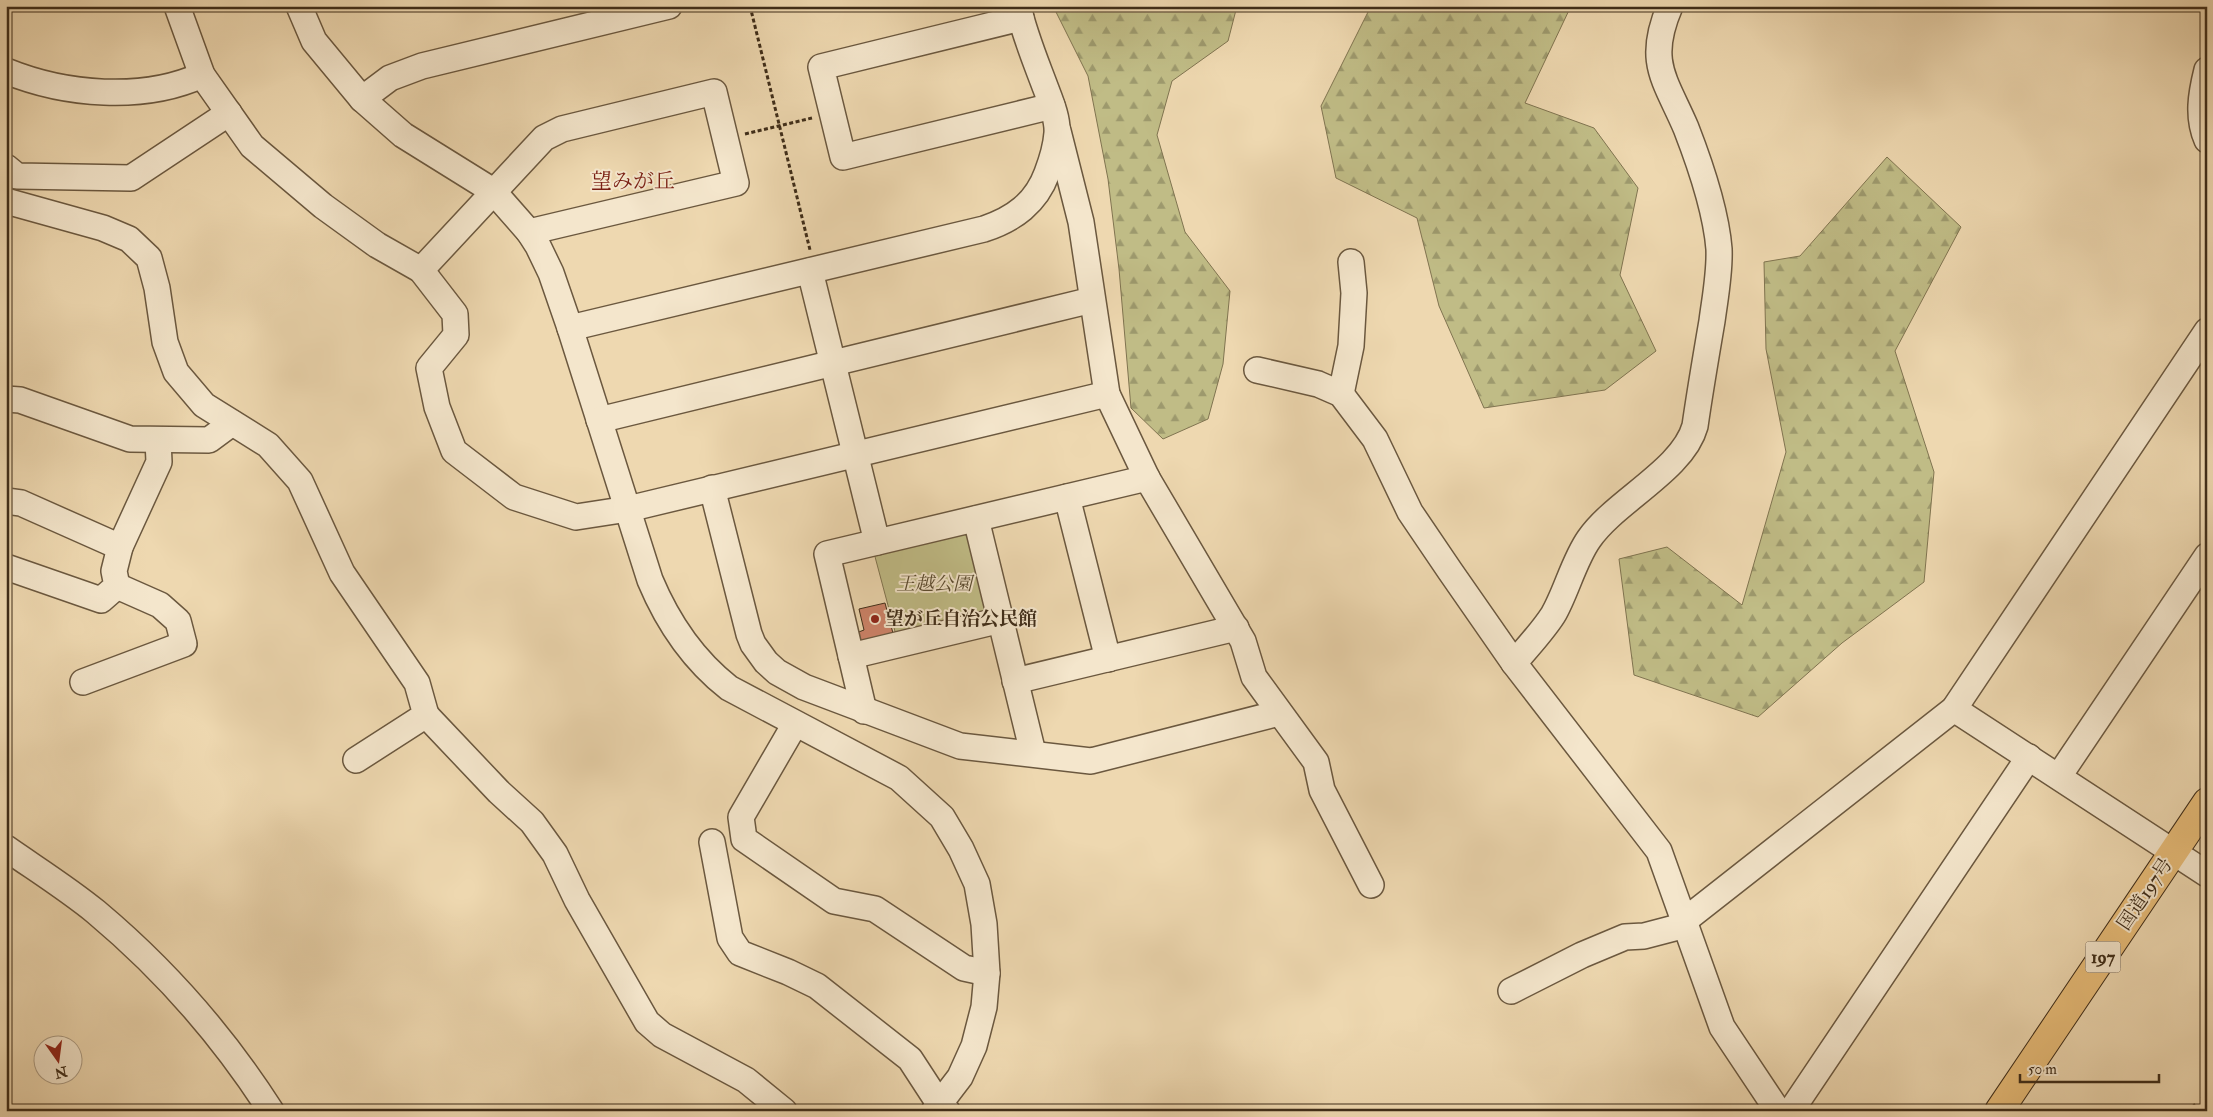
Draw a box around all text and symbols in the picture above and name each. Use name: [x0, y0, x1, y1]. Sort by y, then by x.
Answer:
district label: 望みが丘: [591, 168, 675, 195]
park label: 王越公園: [896, 572, 975, 596]
place label: 望が丘自治公民館: [885, 607, 1037, 631]
marker: 望が丘自治公民館: [869, 613, 881, 625]
street label: 国道197号: [2112, 853, 2178, 935]
road number: 197: [2086, 942, 2120, 972]
north arrow: [32, 1034, 82, 1084]
scale bar: [2020, 1052, 2159, 1084]
text: 50 m: [2028, 1060, 2057, 1079]
text: N: [52, 1062, 70, 1082]

